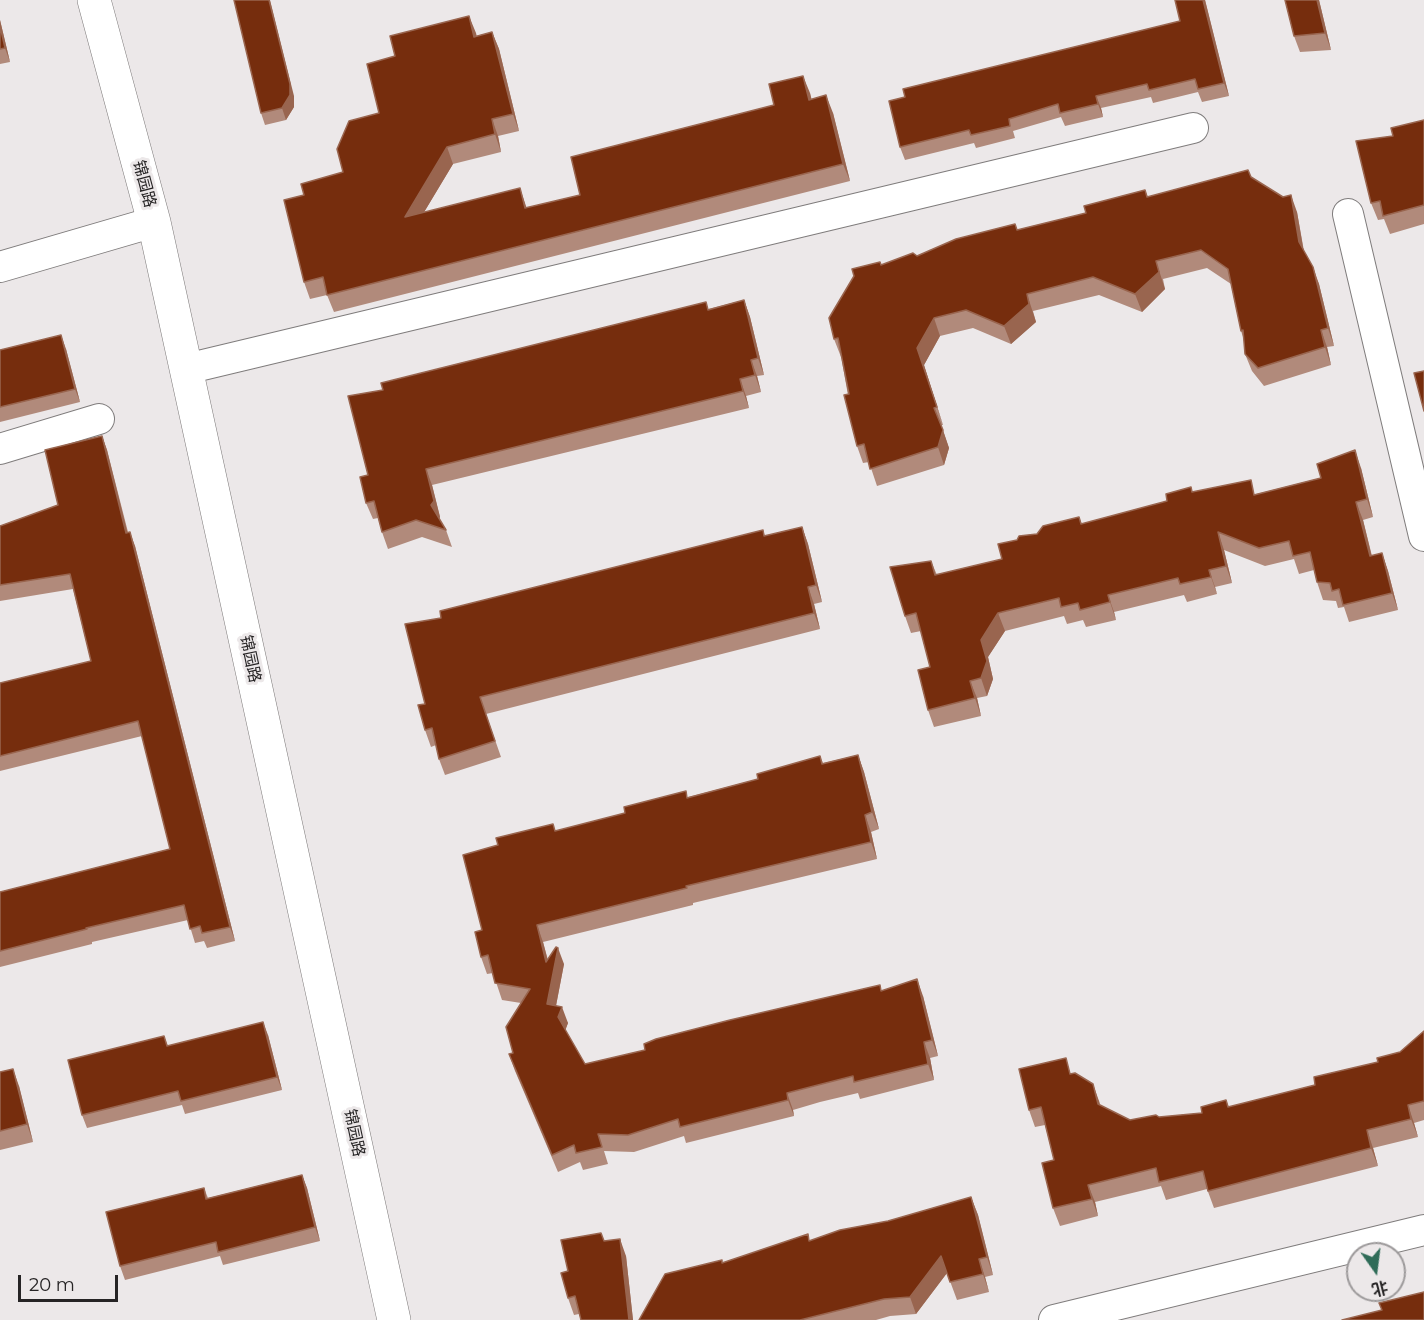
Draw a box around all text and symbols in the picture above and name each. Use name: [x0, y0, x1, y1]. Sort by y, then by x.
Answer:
street label: 锦园路: [129, 158, 159, 210]
street label: 锦园路: [236, 634, 264, 684]
street label: 锦园路: [340, 1108, 368, 1158]
north arrow: [1346, 1242, 1406, 1302]
scale bar: [21, 1263, 122, 1301]
text: 20 m: [29, 1274, 75, 1296]
text: 北: [1370, 1277, 1390, 1299]

